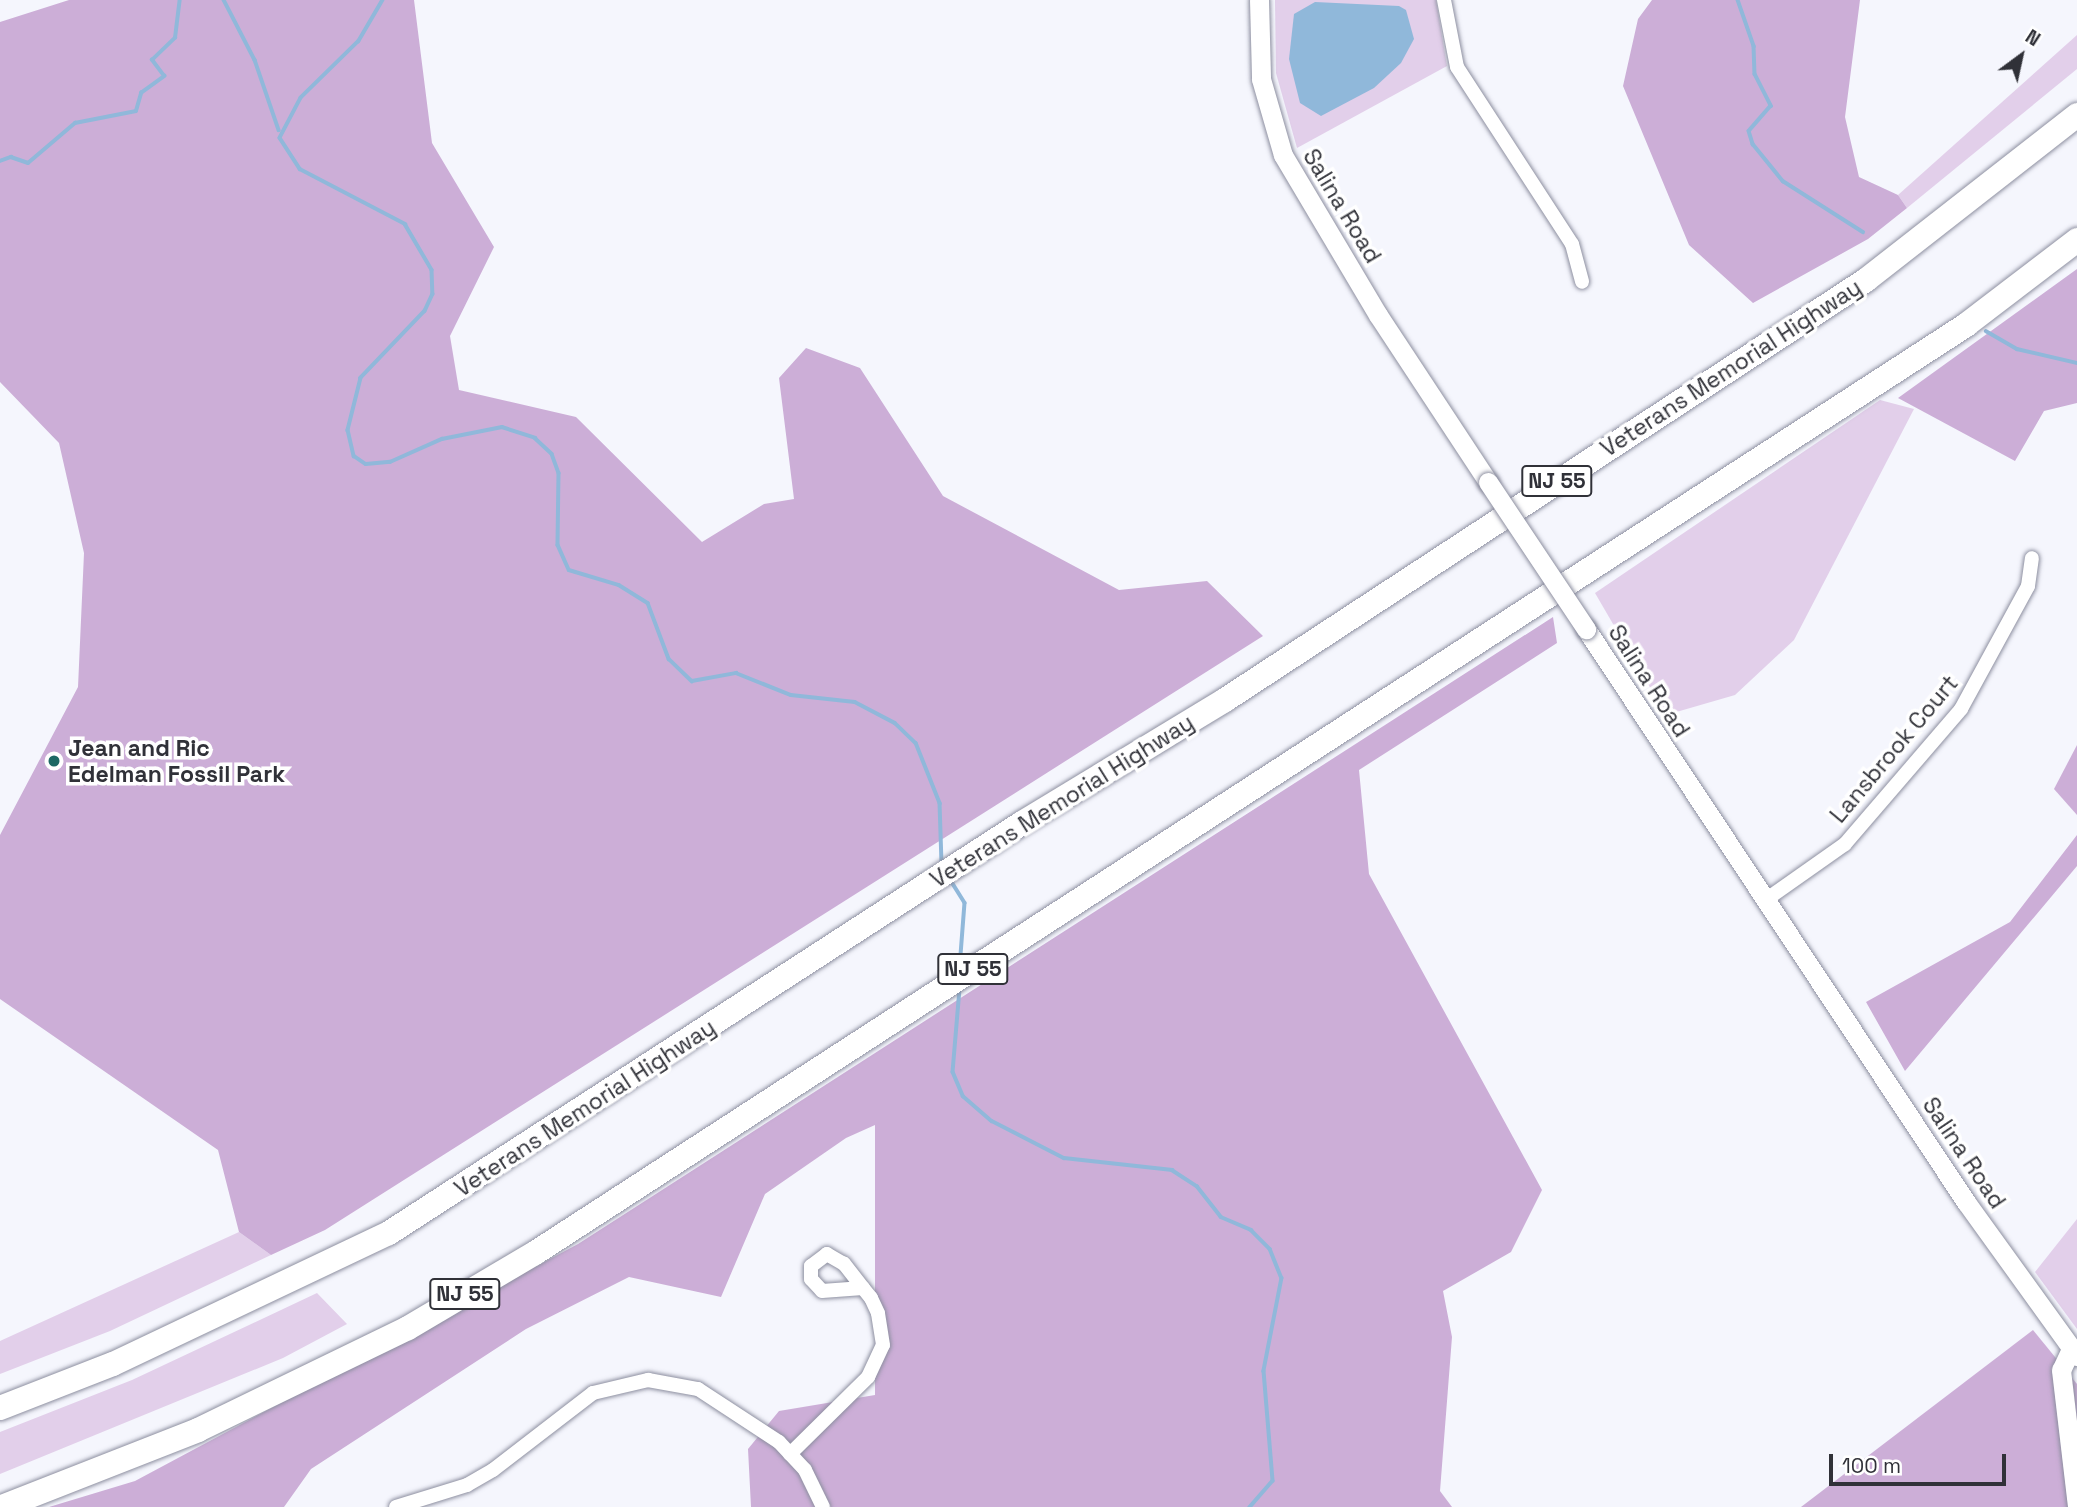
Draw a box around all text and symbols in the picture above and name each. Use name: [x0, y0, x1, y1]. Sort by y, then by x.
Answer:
north arrow: [1986, 21, 2056, 91]
text: N: [2021, 24, 2045, 52]
street label: Salina Road: [1297, 144, 1387, 268]
street label: Veterans Memorial Highway: [1595, 273, 1867, 463]
road number: NJ 55: [1520, 463, 1594, 498]
street label: Salina Road: [1602, 620, 1696, 742]
street label: Lansbrook Court: [1824, 670, 1964, 828]
street label: Veterans Memorial Highway: [925, 708, 1199, 894]
place label: Jean and Ric Edelman Fossil Park: [68, 734, 285, 788]
marker: Jean and Ric Edelman Fossil Park: [46, 753, 62, 769]
road number: NJ 55: [936, 951, 1010, 986]
street label: Veterans Memorial Highway: [449, 1013, 721, 1203]
street label: Salina Road: [1917, 1092, 2011, 1214]
road number: NJ 55: [428, 1276, 502, 1312]
scale bar: [1832, 1440, 2009, 1484]
text: 100 m: [1842, 1452, 1901, 1479]

